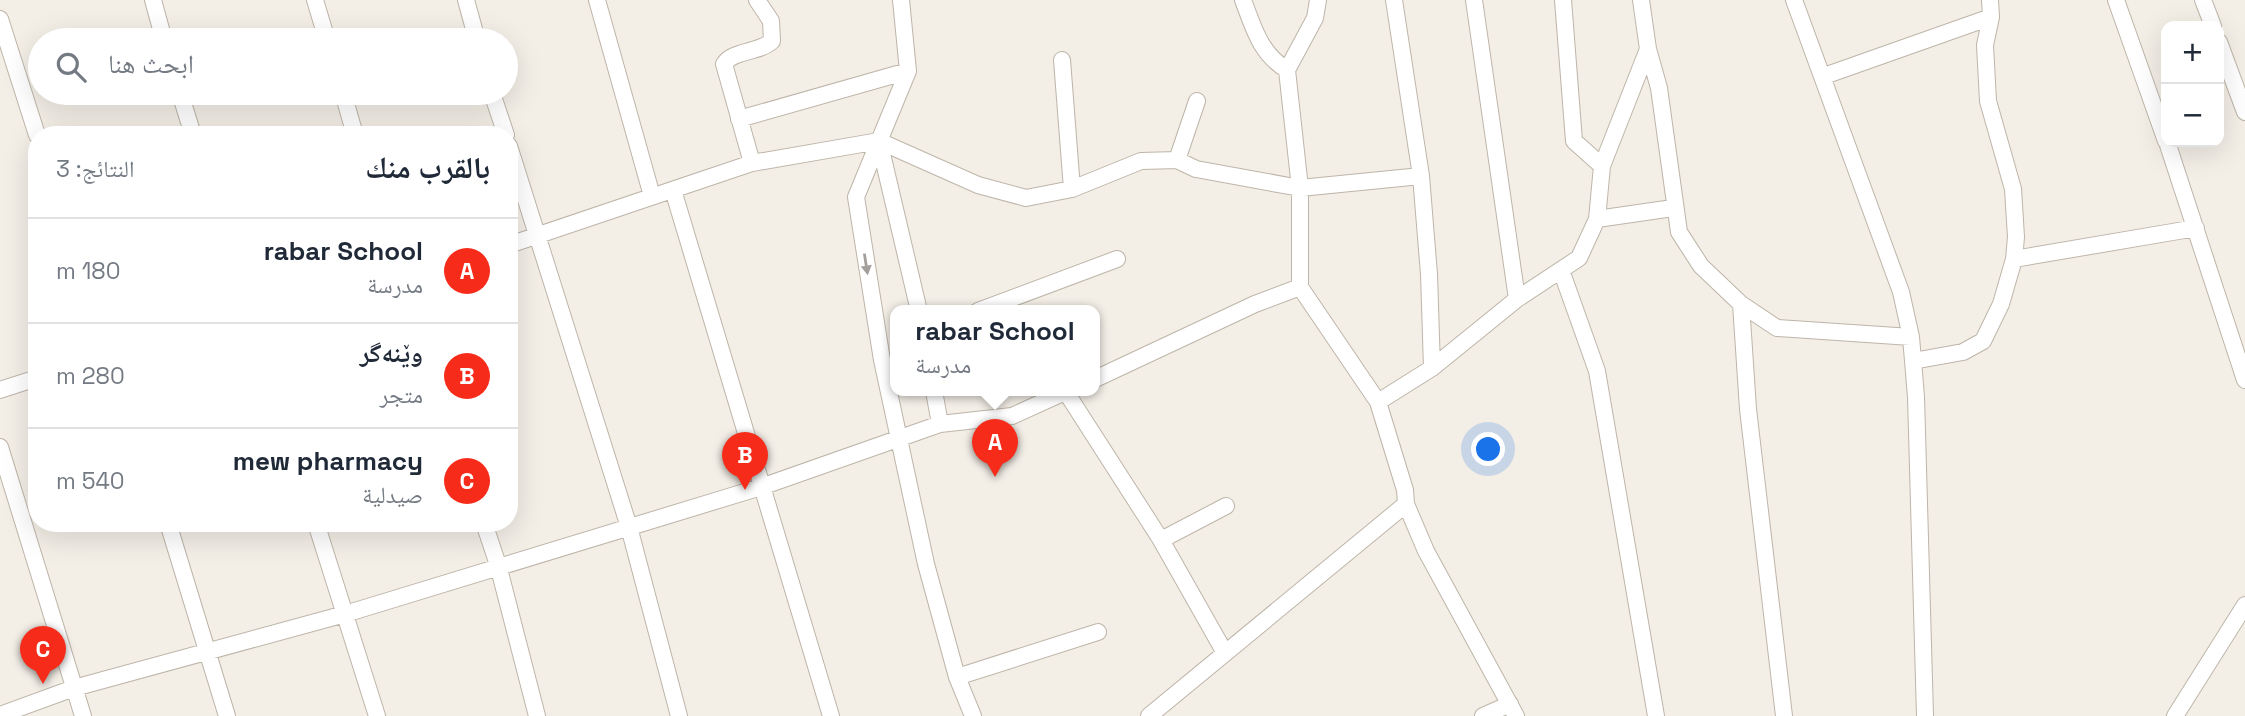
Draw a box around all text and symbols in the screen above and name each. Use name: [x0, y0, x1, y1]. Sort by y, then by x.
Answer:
map controls: [2161, 21, 2224, 147]
button: +: [2161, 21, 2224, 84]
search box: [28, 28, 518, 105]
text: ابحث هنا: [108, 47, 194, 81]
icon: search: [52, 48, 90, 86]
button: −: [2161, 84, 2224, 147]
text: بالقرب منك: [365, 148, 490, 187]
text: النتائج: 3: [56, 154, 134, 184]
text: rabar School: [264, 234, 423, 268]
one-way arrow: [861, 253, 872, 275]
text: 180 m: [56, 256, 120, 286]
text: A: [460, 256, 474, 286]
text: مدرسة: [367, 270, 423, 300]
popup: [890, 305, 1100, 396]
text: rabar School: [915, 314, 1075, 348]
text: وێنەگر: [360, 336, 423, 370]
text: مدرسة: [915, 350, 971, 380]
text: 280 m: [56, 361, 125, 391]
text: B: [459, 361, 475, 391]
text: متجر: [380, 380, 423, 410]
pin: A: [972, 419, 1018, 477]
pin: B: [722, 432, 768, 490]
your location: [1471, 432, 1505, 466]
text: mew pharmacy: [233, 444, 423, 478]
text: 540 m: [56, 466, 125, 496]
text: C: [460, 466, 474, 496]
text: صيدلية: [362, 480, 423, 510]
pin: C: [20, 626, 66, 684]

